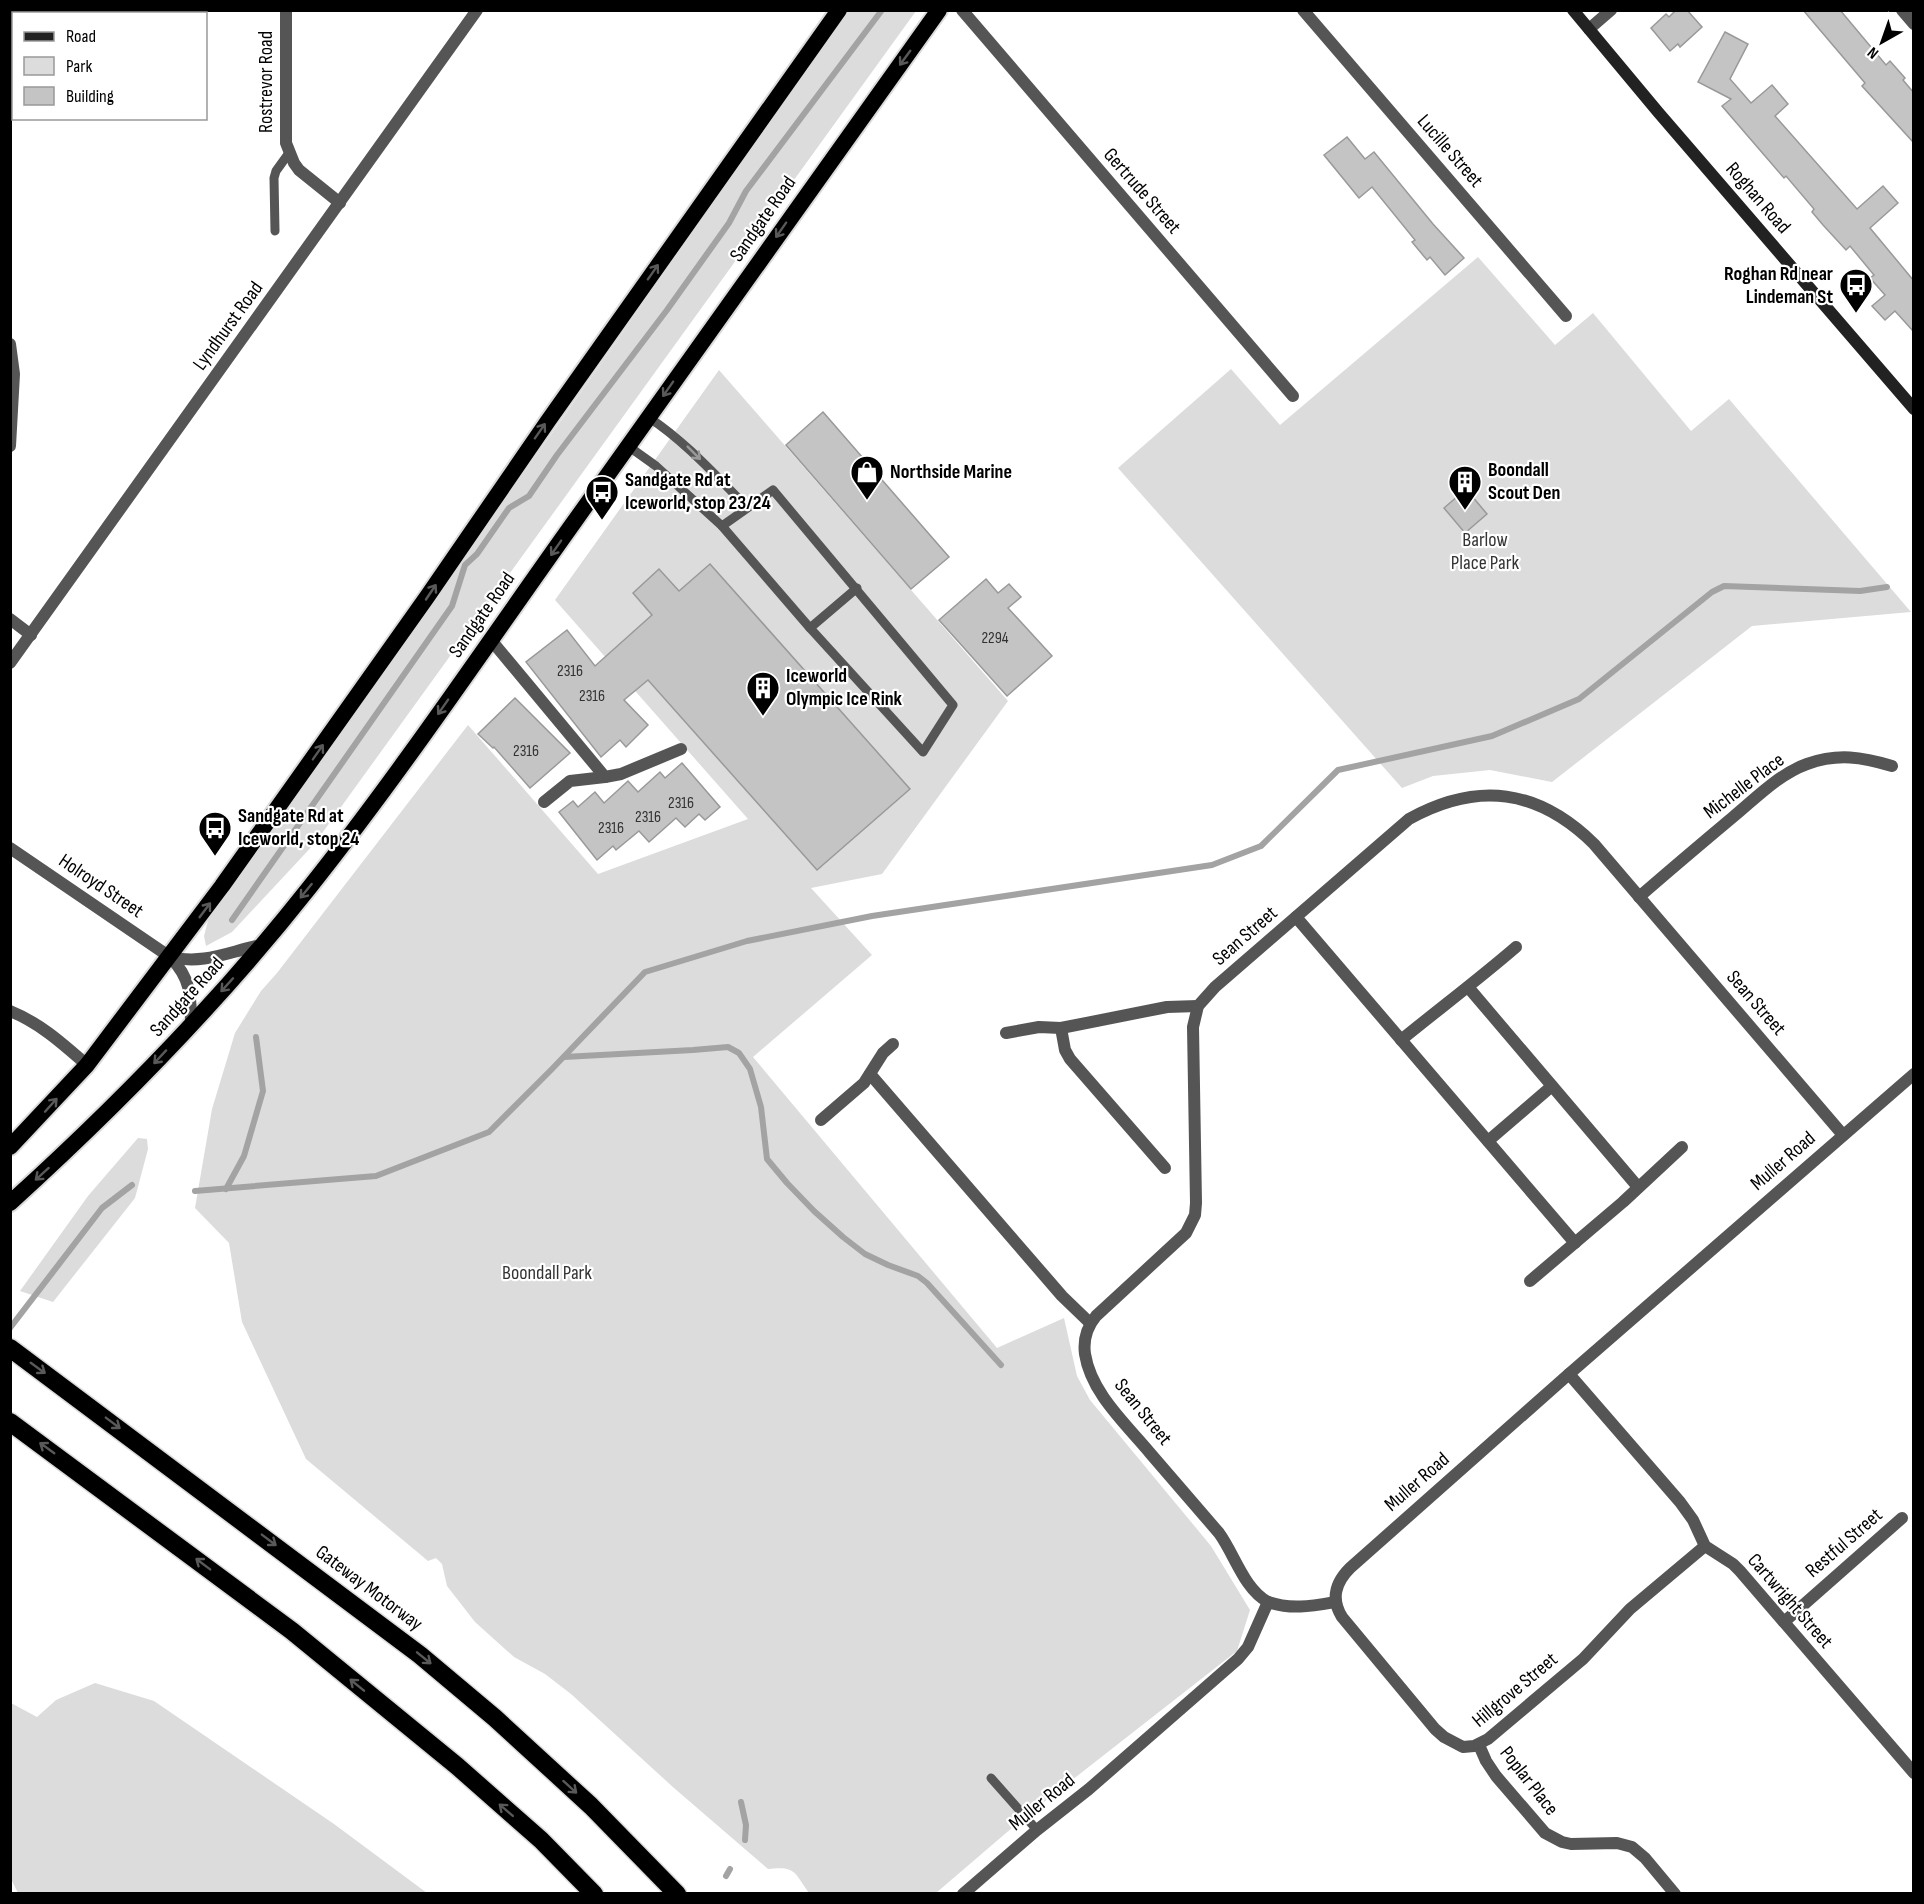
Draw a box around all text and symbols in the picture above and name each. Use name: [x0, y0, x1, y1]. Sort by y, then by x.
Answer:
legend: [12, 12, 207, 120]
north arrow: [1852, 12, 1912, 72]
text: Road: [66, 26, 96, 47]
street label: Rostrevor Road: [254, 31, 278, 133]
text: N: [1864, 42, 1883, 62]
one-way arrow: [899, 49, 911, 65]
text: Park: [66, 56, 92, 77]
text: Building: [66, 86, 114, 107]
street label: Lucille Street: [1412, 110, 1488, 192]
street label: Gertrude Street: [1098, 143, 1186, 239]
street label: Roghan Road: [1721, 157, 1795, 239]
street label: Sandgate Road: [725, 172, 801, 266]
one-way arrow: [775, 221, 787, 237]
place label: Roghan Rd near Lindeman St: [1724, 262, 1833, 309]
one-way arrow: [647, 264, 659, 281]
bus stop icon: Roghan Rd near Lindeman St: [1838, 267, 1874, 314]
street label: Lyndhurst Road: [188, 277, 268, 375]
one-way arrow: [662, 380, 674, 396]
one-way arrow: [534, 423, 546, 440]
one-way arrow: [686, 446, 701, 460]
shop icon: Northside Marine: [849, 454, 885, 501]
place label: Boondall Scout Den: [1488, 458, 1560, 505]
place label: Northside Marine: [890, 460, 1012, 484]
building icon: Boondall Scout Den: [1447, 464, 1483, 511]
place label: Sandgate Rd at Iceworld, stop 23/24: [625, 468, 771, 515]
bus stop icon: Sandgate Rd at Iceworld, stop 23/24: [584, 474, 620, 521]
park label: Barlow Place Park: [1451, 528, 1519, 575]
one-way arrow: [550, 539, 562, 555]
street label: Sandgate Road: [444, 568, 520, 662]
one-way arrow: [425, 585, 437, 601]
house number: 2294: [982, 629, 1009, 648]
house number: 2316: [557, 662, 583, 681]
place label: Iceworld Olympic Ice Rink: [786, 664, 903, 711]
building icon: Iceworld Olympic Ice Rink: [745, 670, 781, 717]
house number: 2316: [579, 687, 605, 706]
one-way arrow: [437, 698, 449, 714]
house number: 2316: [513, 742, 539, 761]
one-way arrow: [312, 744, 324, 760]
street label: Michelle Place: [1699, 748, 1789, 824]
house number: 2316: [668, 794, 694, 813]
place label: Sandgate Rd at Iceworld, stop 24: [238, 804, 359, 851]
house number: 2316: [635, 808, 661, 827]
bus stop icon: Sandgate Rd at Iceworld, stop 24: [197, 810, 233, 857]
house number: 2316: [598, 819, 624, 838]
street label: Holroyd Street: [54, 849, 148, 923]
one-way arrow: [300, 883, 313, 899]
street label: Sean Street: [1208, 901, 1282, 971]
one-way arrow: [198, 902, 211, 918]
street label: Sandgate Road: [145, 952, 229, 1042]
street label: Sean Street: [1721, 966, 1791, 1040]
one-way arrow: [220, 977, 234, 992]
one-way arrow: [153, 1049, 167, 1064]
one-way arrow: [44, 1097, 58, 1112]
street label: Muller Road: [1746, 1126, 1820, 1196]
one-way arrow: [35, 1167, 50, 1181]
park label: Boondall Park: [502, 1261, 592, 1285]
one-way arrow: [30, 1361, 46, 1374]
street label: Sean Street: [1109, 1374, 1177, 1450]
one-way arrow: [104, 1417, 120, 1429]
one-way arrow: [39, 1442, 55, 1455]
street label: Muller Road: [1380, 1447, 1454, 1517]
street label: Restful Street: [1801, 1503, 1887, 1583]
one-way arrow: [260, 1534, 276, 1546]
street label: Gateway Motorway: [311, 1540, 427, 1636]
street label: Cartwright Street: [1742, 1549, 1838, 1653]
one-way arrow: [196, 1558, 212, 1571]
street label: Hillgrove Street: [1468, 1647, 1562, 1733]
one-way arrow: [416, 1652, 432, 1665]
one-way arrow: [349, 1678, 365, 1691]
street label: Poplar Place: [1495, 1742, 1563, 1820]
street label: Muller Road: [1004, 1768, 1080, 1836]
one-way arrow: [563, 1780, 578, 1794]
one-way arrow: [499, 1803, 514, 1817]

